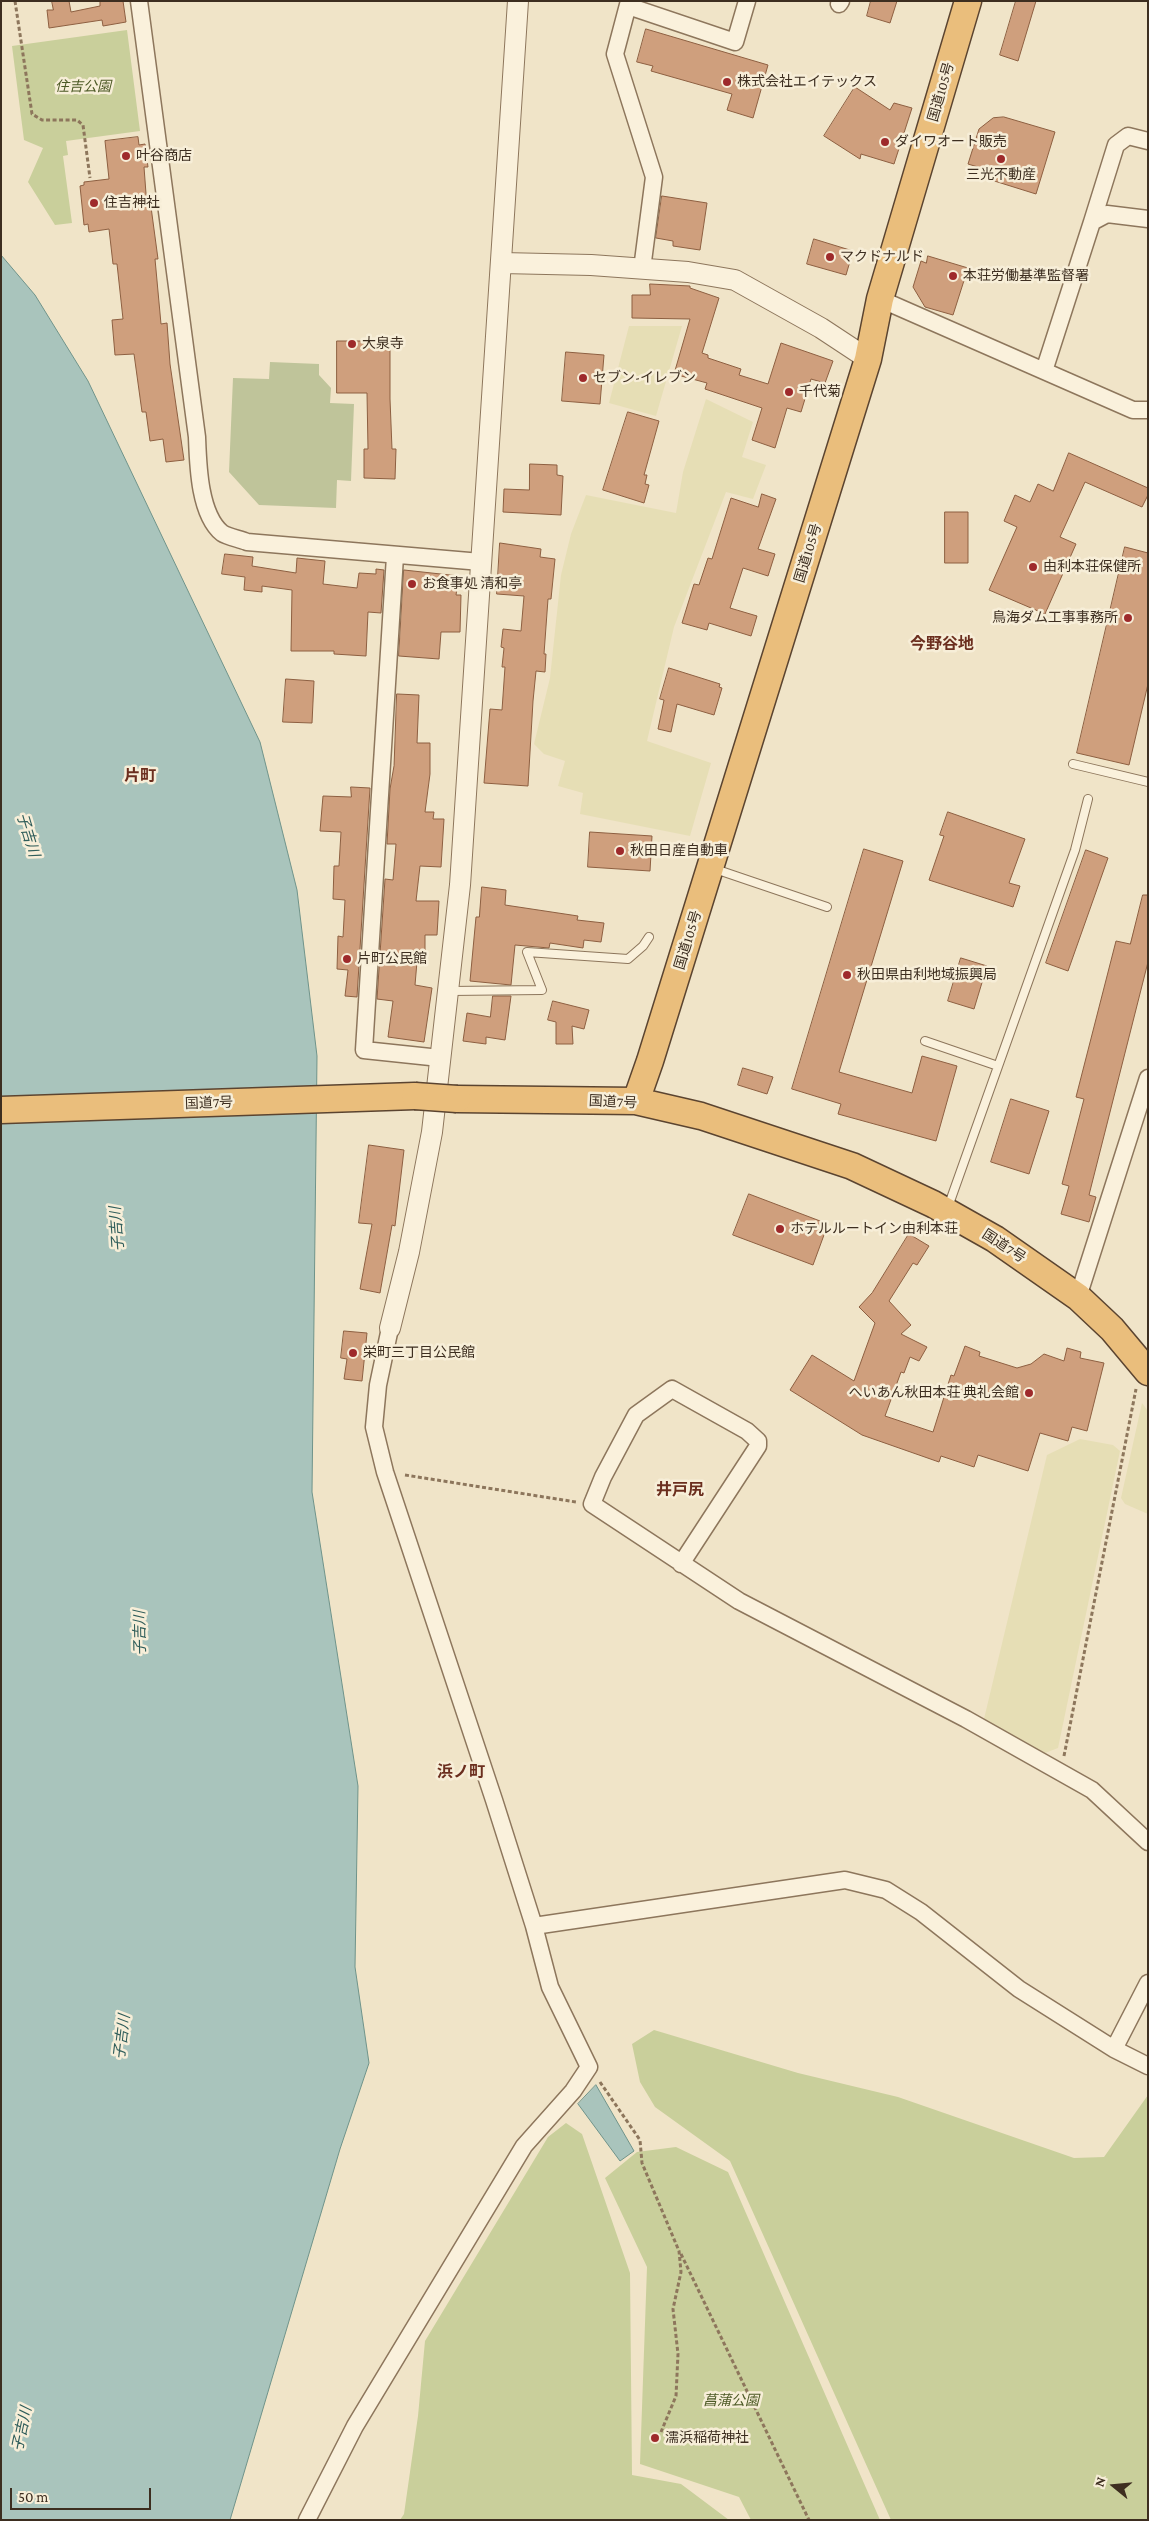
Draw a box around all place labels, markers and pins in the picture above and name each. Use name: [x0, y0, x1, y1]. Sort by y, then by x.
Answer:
place label: 株式会社エイテックス: [737, 74, 877, 90]
marker: 株式会社エイテックス: [721, 76, 733, 88]
place label: ダイワオート販売: [895, 134, 1007, 150]
marker: ダイワオート販売: [879, 136, 891, 148]
place label: 叶谷商店: [136, 148, 192, 164]
marker: 叶谷商店: [120, 150, 132, 162]
marker: 三光不動産: [995, 153, 1007, 165]
place label: 三光不動産: [966, 167, 1036, 183]
place label: 住吉神社: [104, 195, 160, 211]
marker: 住吉神社: [88, 197, 100, 209]
place label: マクドナルド: [840, 249, 924, 265]
marker: マクドナルド: [824, 251, 836, 263]
place label: 本荘労働基準監督署: [963, 268, 1089, 284]
marker: 本荘労働基準監督署: [947, 270, 959, 282]
place label: 大泉寺: [362, 336, 404, 352]
marker: 大泉寺: [346, 338, 358, 350]
place label: セブン-イレブン: [593, 370, 696, 386]
marker: セブン-イレブン: [577, 372, 589, 384]
place label: 千代菊: [799, 384, 841, 400]
marker: 千代菊: [783, 386, 795, 398]
place label: 由利本荘保健所: [1043, 559, 1141, 575]
marker: 由利本荘保健所: [1027, 561, 1039, 573]
place label: お食事処 清和亭: [422, 576, 523, 592]
marker: お食事処 清和亭: [406, 578, 418, 590]
place label: 鳥海ダム工事事務所: [992, 610, 1118, 626]
marker: 鳥海ダム工事事務所: [1122, 612, 1134, 624]
place label: 秋田日産自動車: [630, 843, 728, 859]
marker: 秋田日産自動車: [614, 845, 626, 857]
place label: 片町公民館: [357, 951, 427, 967]
marker: 片町公民館: [341, 953, 353, 965]
place label: 秋田県由利地域振興局: [857, 967, 997, 983]
marker: 秋田県由利地域振興局: [841, 969, 853, 981]
place label: ホテルルートイン由利本荘: [790, 1221, 958, 1237]
marker: ホテルルートイン由利本荘: [774, 1223, 786, 1235]
place label: 栄町三丁目公民館: [363, 1345, 475, 1361]
marker: 栄町三丁目公民館: [347, 1347, 359, 1359]
place label: へいあん秋田本荘 典礼会館: [848, 1385, 1019, 1401]
marker: へいあん秋田本荘 典礼会館: [1023, 1387, 1035, 1399]
place label: 濡浜稲荷神社: [665, 2430, 749, 2446]
marker: 濡浜稲荷神社: [649, 2432, 661, 2444]

